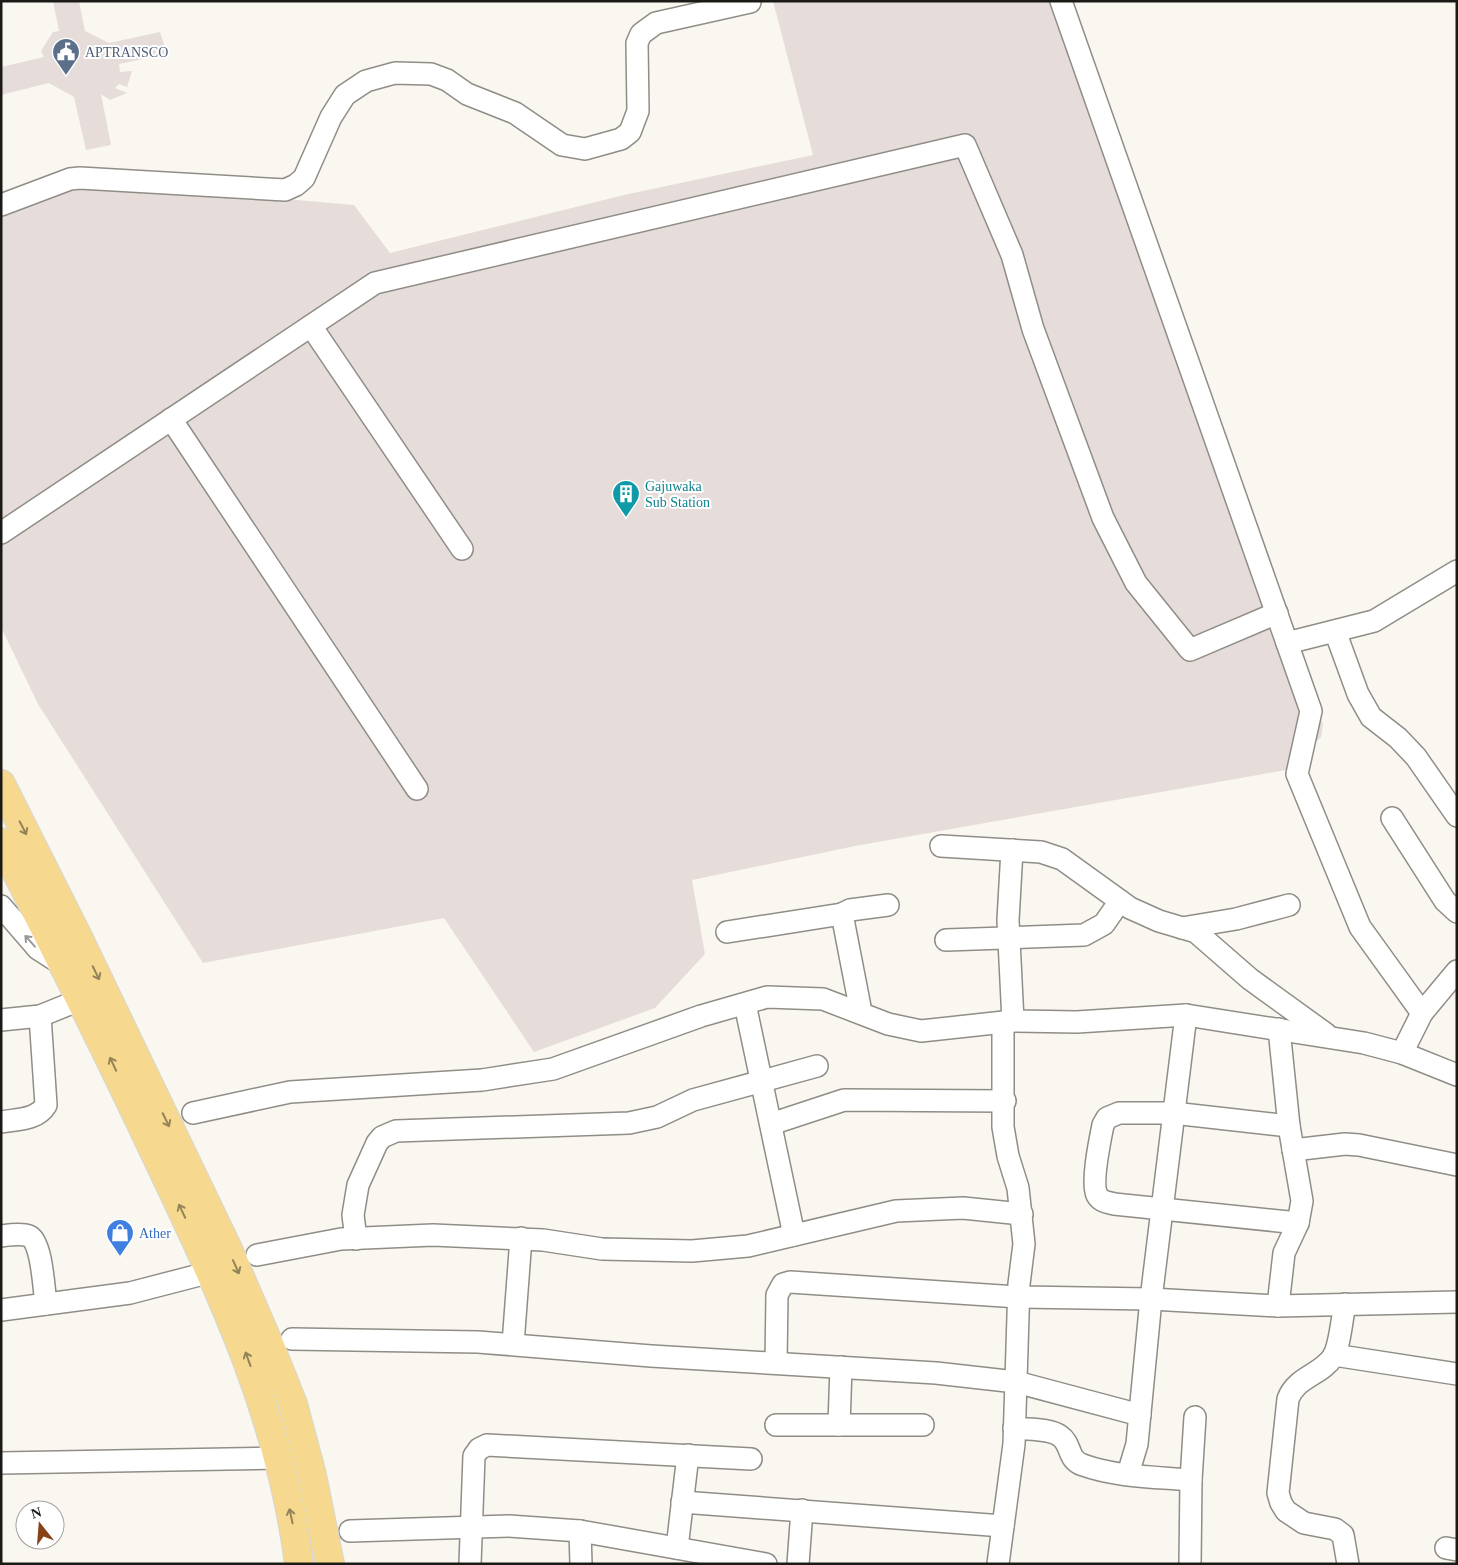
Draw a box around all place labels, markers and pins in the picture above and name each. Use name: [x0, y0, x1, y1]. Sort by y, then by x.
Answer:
public building icon: APTRANSCO: [51, 37, 81, 76]
place label: APTRANSCO: [85, 45, 168, 60]
building icon: Gajuwaka Sub Station: [611, 479, 641, 518]
place label: Gajuwaka Sub Station: [645, 479, 710, 510]
shop icon: Ather: [105, 1218, 135, 1257]
place label: Ather: [139, 1226, 171, 1241]

